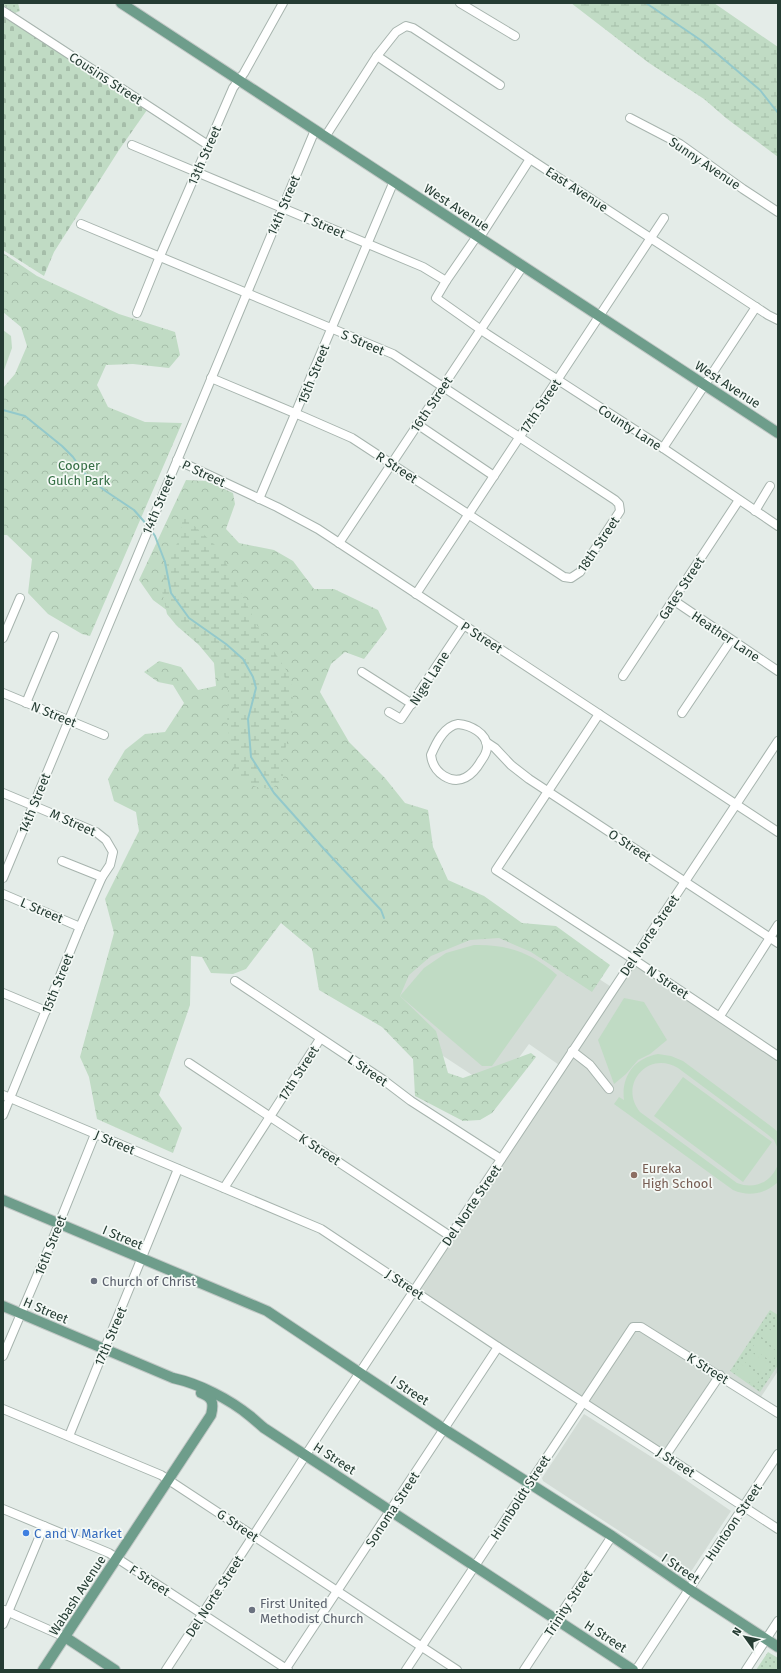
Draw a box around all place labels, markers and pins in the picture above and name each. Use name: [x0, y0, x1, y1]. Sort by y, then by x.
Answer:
place label: Eureka High School: [642, 1161, 712, 1191]
marker: Eureka High School: [629, 1170, 639, 1180]
place label: Church of Christ: [102, 1274, 196, 1289]
marker: Church of Christ: [89, 1276, 99, 1286]
place label: C and V Market: [34, 1526, 122, 1541]
marker: C and V Market: [21, 1528, 31, 1538]
place label: First United Methodist Church: [260, 1596, 364, 1626]
marker: First United Methodist Church: [247, 1605, 257, 1615]

